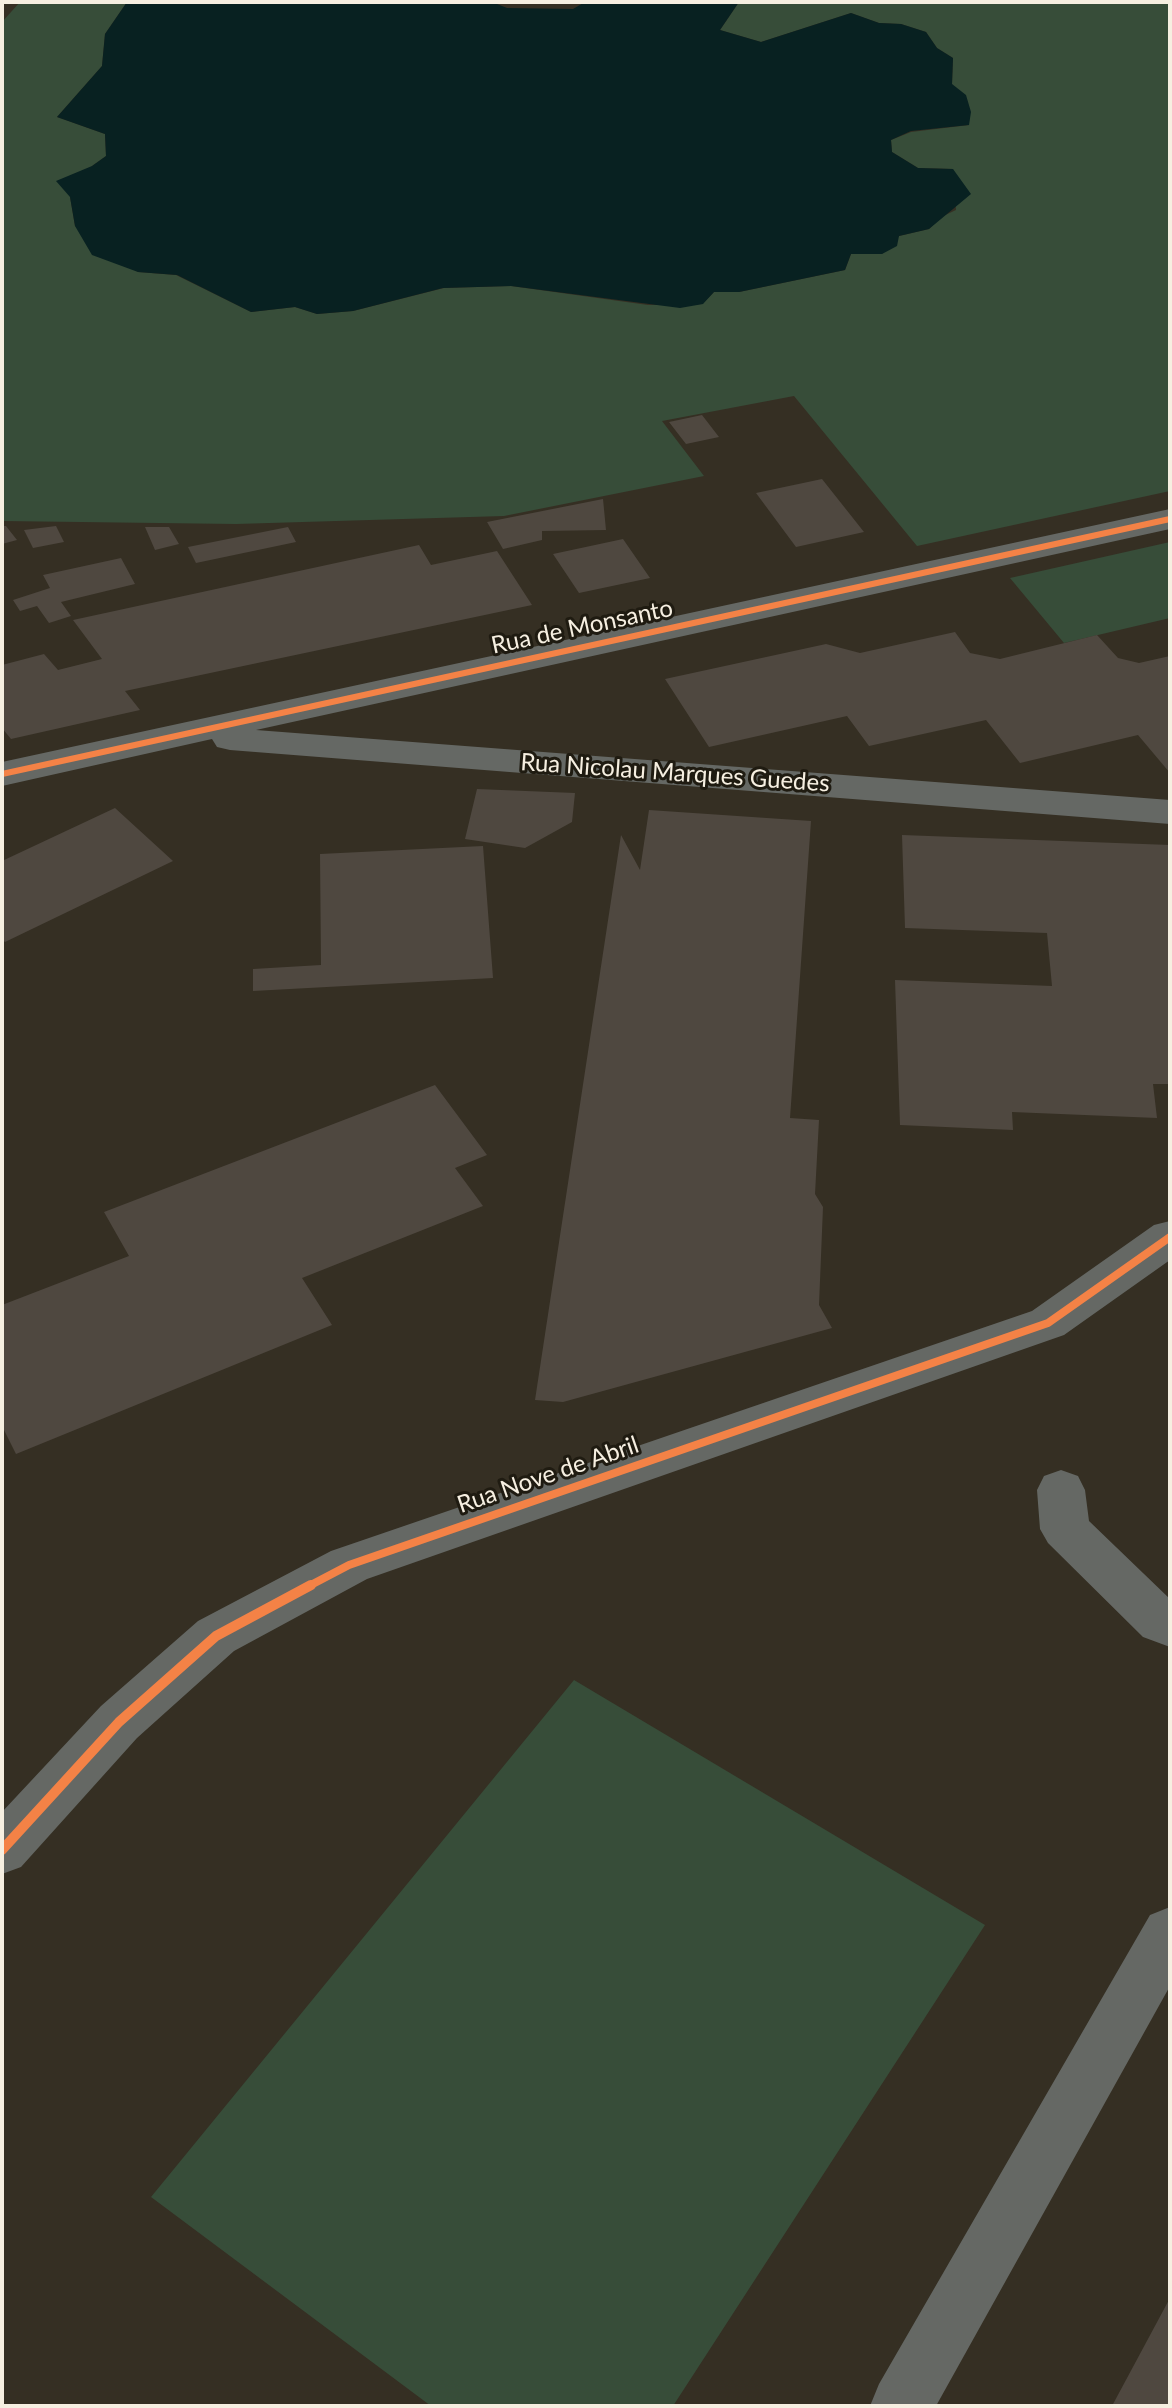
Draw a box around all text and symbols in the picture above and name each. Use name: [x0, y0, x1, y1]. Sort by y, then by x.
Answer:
street label: Rua de Monsanto: [489, 594, 675, 660]
street label: Rua Nicolau Marques Guedes: [519, 748, 831, 798]
street label: Rua Nove de Abril: [453, 1430, 643, 1520]

